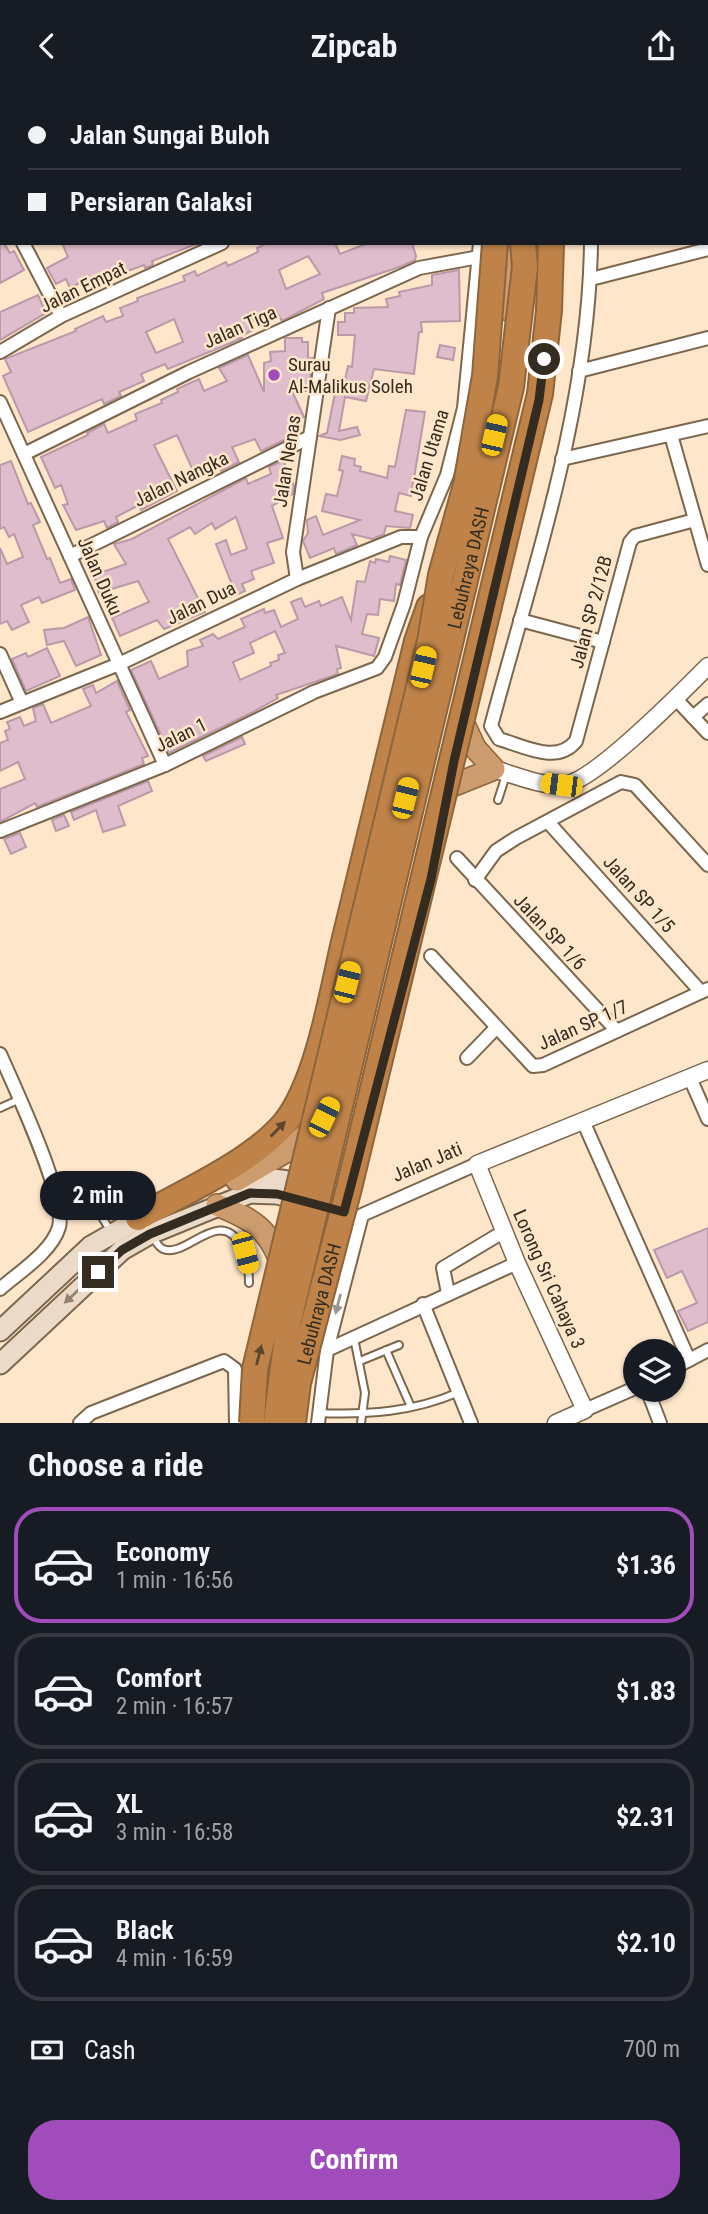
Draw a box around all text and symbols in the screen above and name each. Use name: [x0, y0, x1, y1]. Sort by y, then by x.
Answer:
icon: back: [28, 27, 66, 65]
text: Zipcab: [311, 27, 397, 65]
icon: share: [642, 27, 680, 65]
text: Jalan Sungai Buloh: [70, 120, 270, 150]
text: Persiaran Galaksi: [70, 187, 253, 217]
street label: Jalan Empat: [36, 256, 130, 318]
street label: Jalan Tiga: [200, 301, 280, 353]
route start: [528, 343, 560, 375]
place label: Surau Al-Malikus Soleh: [288, 353, 413, 398]
marker: Surau Al-Malikus Soleh: [266, 367, 282, 383]
street label: Jalan Utama: [404, 407, 454, 503]
car: [480, 412, 509, 458]
street label: Jalan Nenas: [268, 413, 306, 509]
street label: Jalan Nangka: [130, 446, 232, 512]
street label: Lebuhraya DASH: [442, 505, 494, 631]
street label: Jalan Duku: [73, 533, 127, 619]
street label: Jalan SP 2/12B: [565, 553, 617, 671]
street label: Jalan Dua: [162, 576, 240, 630]
car: [409, 644, 438, 690]
street label: Jalan 1: [151, 713, 211, 757]
car: [539, 772, 584, 798]
car: [390, 775, 421, 821]
street label: Jalan SP 1/5: [598, 851, 680, 937]
street label: Jalan SP 1/6: [509, 889, 591, 975]
car: [332, 959, 363, 1005]
street label: Jalan SP 1/7: [535, 995, 631, 1055]
car: [306, 1094, 343, 1140]
one-way arrow: [269, 1121, 286, 1138]
street label: Jalan Jati: [389, 1137, 465, 1187]
callout: 2 min: [40, 1171, 156, 1219]
text: 2 min: [72, 1182, 124, 1209]
street label: Lorong Sri Cahaya 3: [508, 1206, 590, 1352]
car: [230, 1230, 261, 1276]
street label: Lebuhraya DASH: [292, 1241, 346, 1367]
route end: [82, 1256, 114, 1288]
one-way arrow: [64, 1288, 81, 1304]
one-way arrow: [332, 1294, 343, 1316]
map controls: [623, 1339, 686, 1402]
button: layers: [623, 1339, 686, 1402]
one-way arrow: [254, 1344, 265, 1366]
text: Choose a ride: [28, 1446, 203, 1484]
icon: car: [32, 1534, 95, 1597]
text: Economy: [116, 1537, 210, 1567]
text: $1.36: [616, 1550, 676, 1580]
text: 1 min · 16:56: [116, 1567, 233, 1594]
icon: car: [32, 1660, 95, 1723]
text: Comfort: [116, 1663, 202, 1693]
text: $1.83: [616, 1676, 676, 1706]
text: 2 min · 16:57: [116, 1693, 233, 1720]
icon: car: [32, 1786, 95, 1849]
text: XL: [116, 1789, 143, 1819]
text: $2.31: [616, 1802, 676, 1832]
text: 3 min · 16:58: [116, 1819, 233, 1846]
icon: car: [32, 1912, 95, 1975]
text: Black: [116, 1915, 174, 1945]
text: $2.10: [616, 1928, 676, 1958]
text: 4 min · 16:59: [116, 1945, 233, 1972]
icon: cash: [28, 2031, 66, 2069]
text: Cash: [84, 2035, 136, 2065]
text: 700 m: [623, 2036, 680, 2063]
button: Confirm: [28, 2120, 680, 2200]

